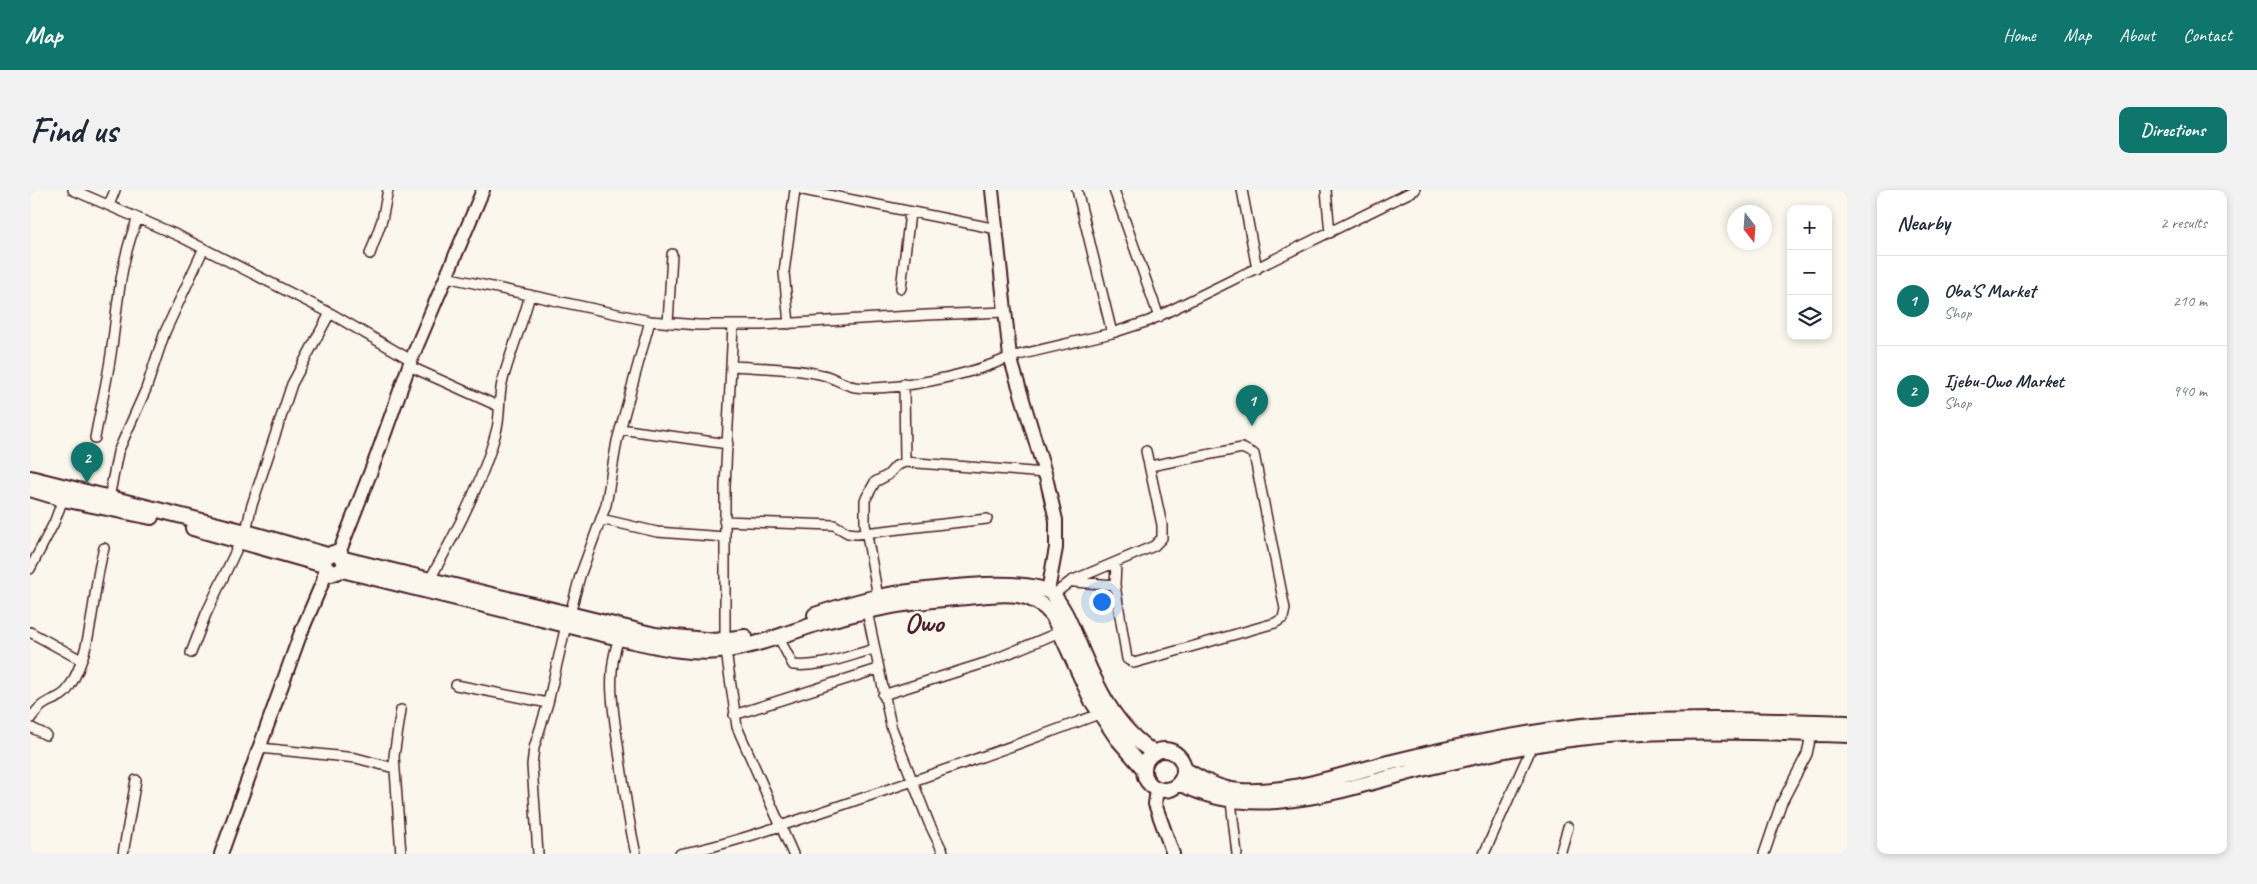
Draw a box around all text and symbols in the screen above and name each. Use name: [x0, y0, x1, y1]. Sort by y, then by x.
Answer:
text: Map: [25, 20, 62, 50]
text: Home: [2003, 24, 2036, 46]
text: Map: [2064, 24, 2091, 46]
text: About: [2119, 24, 2155, 46]
text: Contact: [2183, 24, 2232, 46]
button: Directions: [2119, 107, 2227, 153]
text: Find us: [30, 108, 117, 153]
north arrow: [1727, 205, 1772, 250]
map controls: [1787, 205, 1832, 340]
button: +: [1787, 205, 1832, 250]
text: Nearby: [1897, 210, 1950, 236]
text: 2 results: [2160, 213, 2207, 233]
button: −: [1787, 250, 1832, 295]
text: Oba'S Market: [1944, 279, 2035, 303]
text: 1: [1909, 291, 1917, 311]
text: 210 m: [2173, 291, 2207, 311]
button: layers: [1787, 295, 1832, 340]
text: Shop: [1944, 303, 1971, 323]
text: Ijebu-Owo Market: [1944, 369, 2064, 393]
text: 2: [1909, 381, 1917, 401]
text: 940 m: [2173, 381, 2207, 401]
pin: 1: [1236, 385, 1268, 426]
text: Shop: [1944, 393, 1971, 413]
pin: 2: [71, 442, 103, 483]
your location: [1089, 589, 1115, 615]
district label: Owo: [904, 605, 945, 640]

